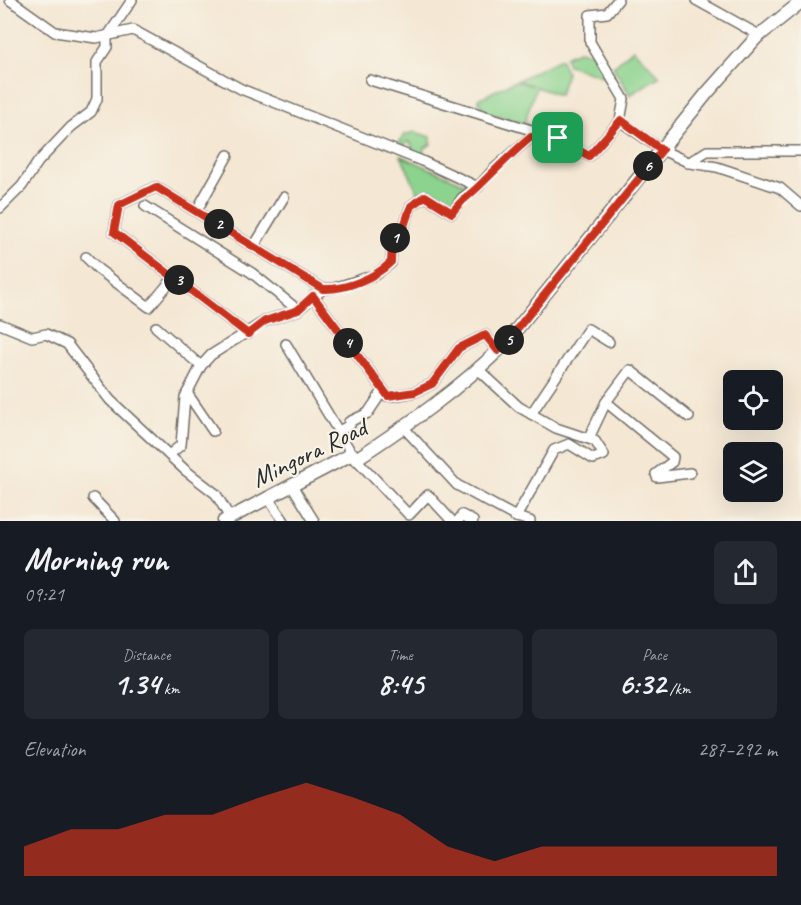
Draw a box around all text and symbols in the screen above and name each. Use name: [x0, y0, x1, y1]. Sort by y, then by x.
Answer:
pin: [532, 112, 583, 163]
icon: arrive: [541, 121, 574, 154]
pin: 6: [633, 151, 663, 181]
text: 6: [644, 156, 652, 176]
pin: 2: [204, 209, 234, 239]
text: 2: [215, 214, 223, 234]
pin: 1: [380, 223, 410, 253]
text: 1: [391, 228, 399, 248]
pin: 3: [164, 265, 194, 295]
text: 3: [175, 270, 183, 290]
pin: 5: [494, 325, 524, 355]
pin: 4: [333, 328, 363, 358]
text: 5: [506, 330, 512, 350]
text: 4: [344, 333, 352, 353]
map controls: [723, 370, 783, 502]
button: locate: [723, 370, 783, 430]
street label: Mingora Road: [246, 409, 375, 495]
button: layers: [723, 442, 783, 502]
text: Morning run: [24, 538, 168, 580]
button: share: [714, 541, 777, 604]
text: 09:21: [24, 582, 64, 607]
text: Distance: [123, 645, 170, 665]
text: Time: [388, 645, 413, 665]
text: Pace: [642, 645, 667, 665]
text: 1.34: [114, 665, 160, 703]
text: 8:45: [378, 665, 423, 703]
text: 6:32: [619, 665, 666, 703]
text: km: [160, 679, 179, 699]
text: /km: [666, 679, 690, 699]
text: Elevation: [24, 737, 86, 762]
text: 287–292 m: [698, 737, 777, 762]

